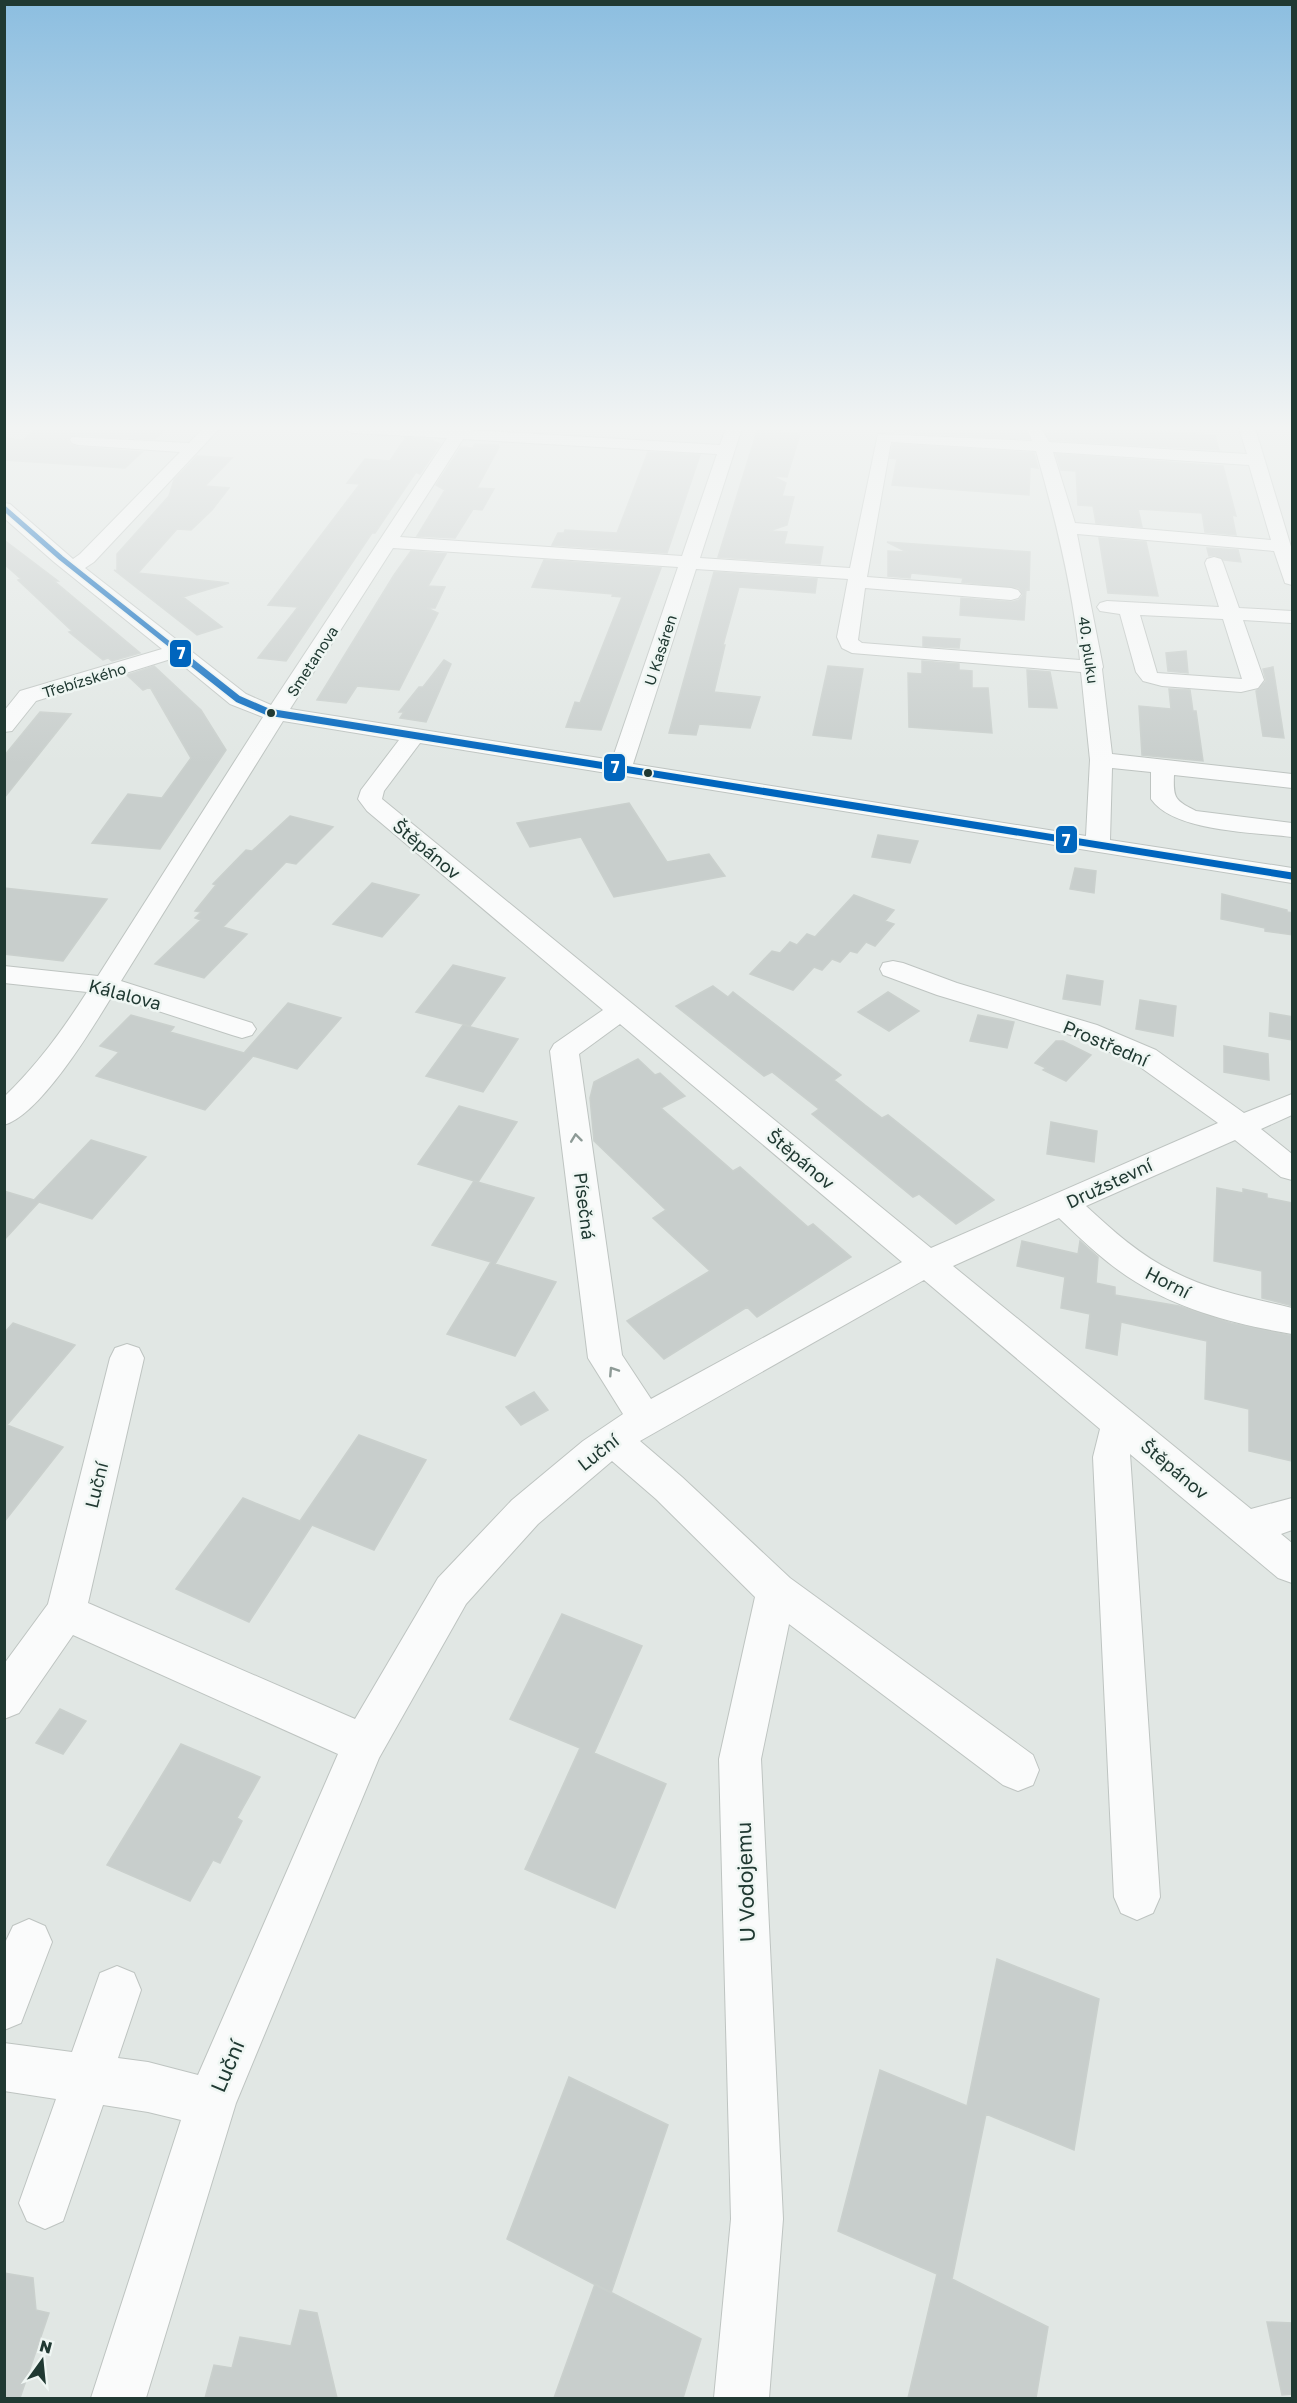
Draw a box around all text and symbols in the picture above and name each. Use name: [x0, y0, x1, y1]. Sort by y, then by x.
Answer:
street label: U Kasáren: [640, 612, 680, 688]
street label: 40. pluku: [1075, 615, 1103, 685]
street label: Smetanova: [283, 622, 341, 700]
line badge: 7: [169, 639, 192, 668]
text: 7: [177, 643, 186, 663]
street label: Třebízského: [40, 659, 128, 701]
unlabelled marker: [265, 707, 277, 719]
line badge: 7: [603, 753, 626, 782]
text: 7: [611, 757, 620, 777]
unlabelled marker: [642, 767, 654, 779]
street label: Štěpánov: [389, 814, 465, 884]
line badge: 7: [1055, 825, 1078, 854]
text: 7: [1062, 830, 1071, 850]
street label: Kálalova: [86, 974, 164, 1014]
street label: Prostřední: [1060, 1015, 1153, 1071]
street label: Štěpánov: [763, 1124, 839, 1194]
one-way arrow: [570, 1133, 583, 1142]
street label: Družstevní: [1062, 1153, 1157, 1213]
street label: Písečná: [570, 1171, 600, 1241]
street label: Horní: [1142, 1261, 1195, 1303]
one-way arrow: [609, 1366, 620, 1377]
street label: Luční: [573, 1428, 624, 1475]
street label: Štěpánov: [1137, 1434, 1213, 1504]
street label: Luční: [80, 1459, 113, 1510]
street label: U Vodojemu: [730, 1821, 760, 1943]
street label: Luční: [204, 2035, 250, 2096]
north arrow: [12, 2331, 72, 2391]
text: N: [37, 2335, 54, 2358]

